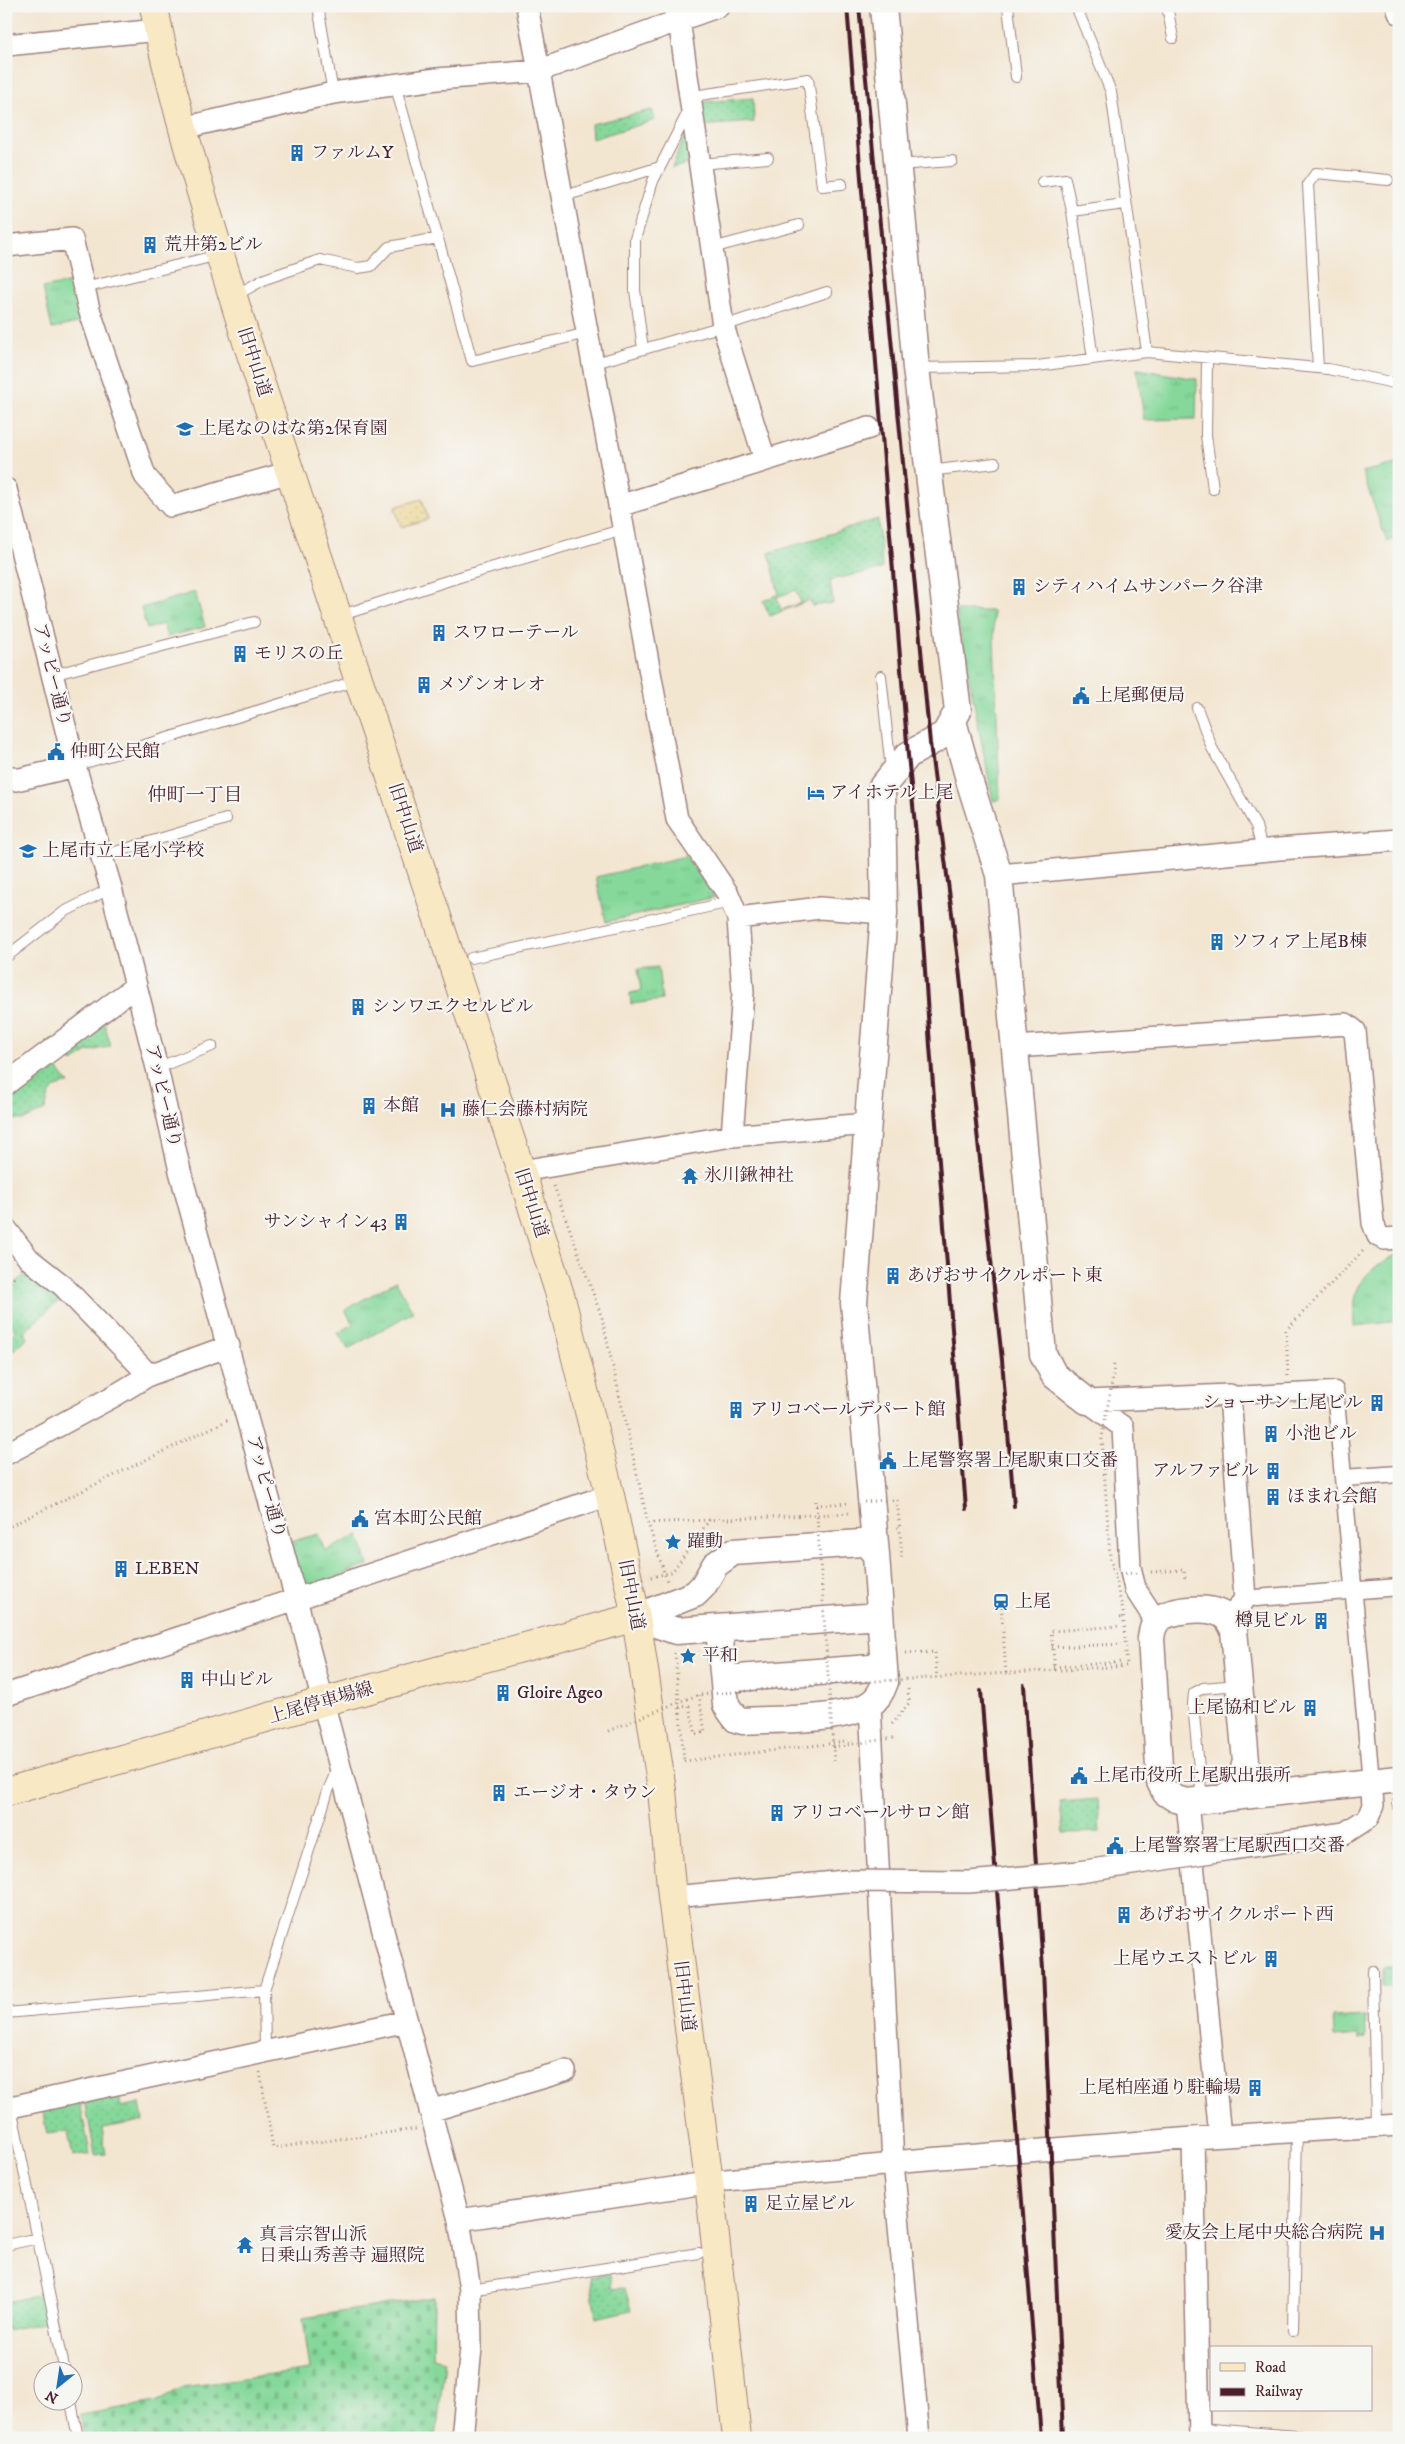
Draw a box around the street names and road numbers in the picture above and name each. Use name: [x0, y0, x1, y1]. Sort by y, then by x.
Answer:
street label: 旧中山道: [232, 324, 276, 400]
street label: アッピー通り: [29, 621, 75, 729]
street label: 旧中山道: [383, 780, 427, 856]
street label: アッピー通り: [140, 1042, 186, 1150]
street label: 旧中山道: [509, 1165, 553, 1241]
street label: アッピー通り: [242, 1433, 290, 1541]
street label: 旧中山道: [613, 1558, 649, 1632]
street label: 上尾停車場線: [266, 1678, 376, 1728]
street label: 旧中山道: [669, 1959, 699, 2033]

